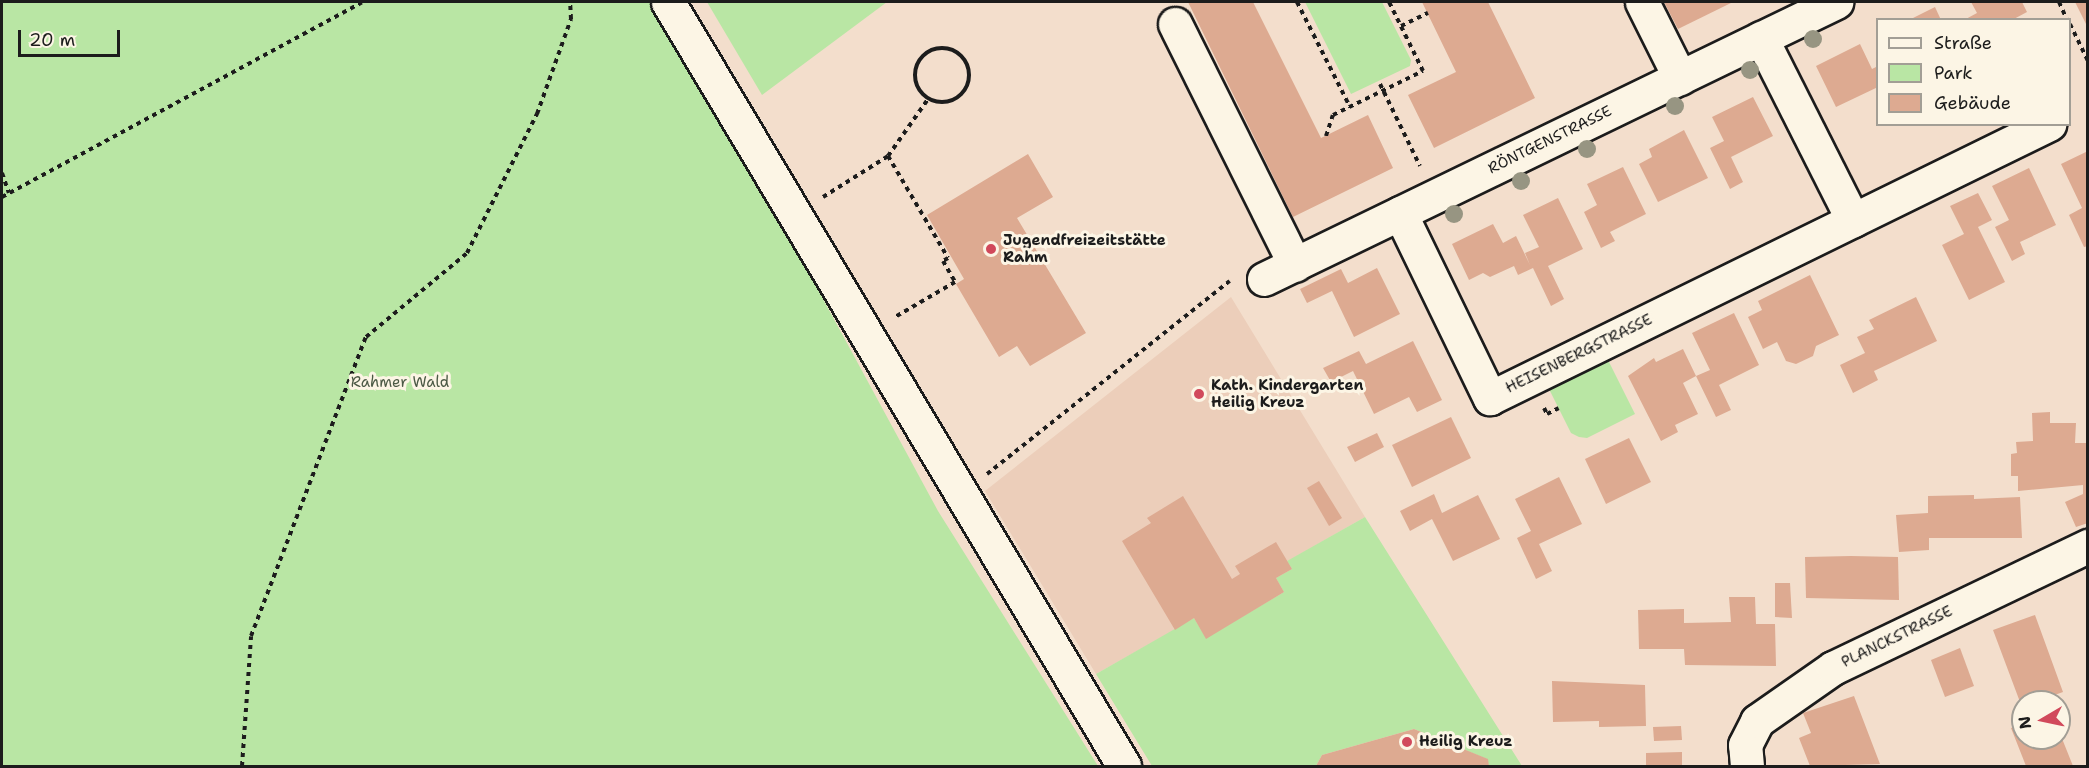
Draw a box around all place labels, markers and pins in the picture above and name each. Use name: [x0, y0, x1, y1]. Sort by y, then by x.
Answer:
place label: Jugendfreizeitstätte Rahm: [1003, 231, 1166, 266]
marker: Jugendfreizeitstätte Rahm: [984, 242, 998, 256]
place label: Kath. Kindergarten Heilig Kreuz: [1211, 376, 1363, 411]
marker: Kath. Kindergarten Heilig Kreuz: [1192, 387, 1206, 401]
place label: Heilig Kreuz: [1419, 733, 1513, 751]
marker: Heilig Kreuz: [1400, 735, 1414, 749]

